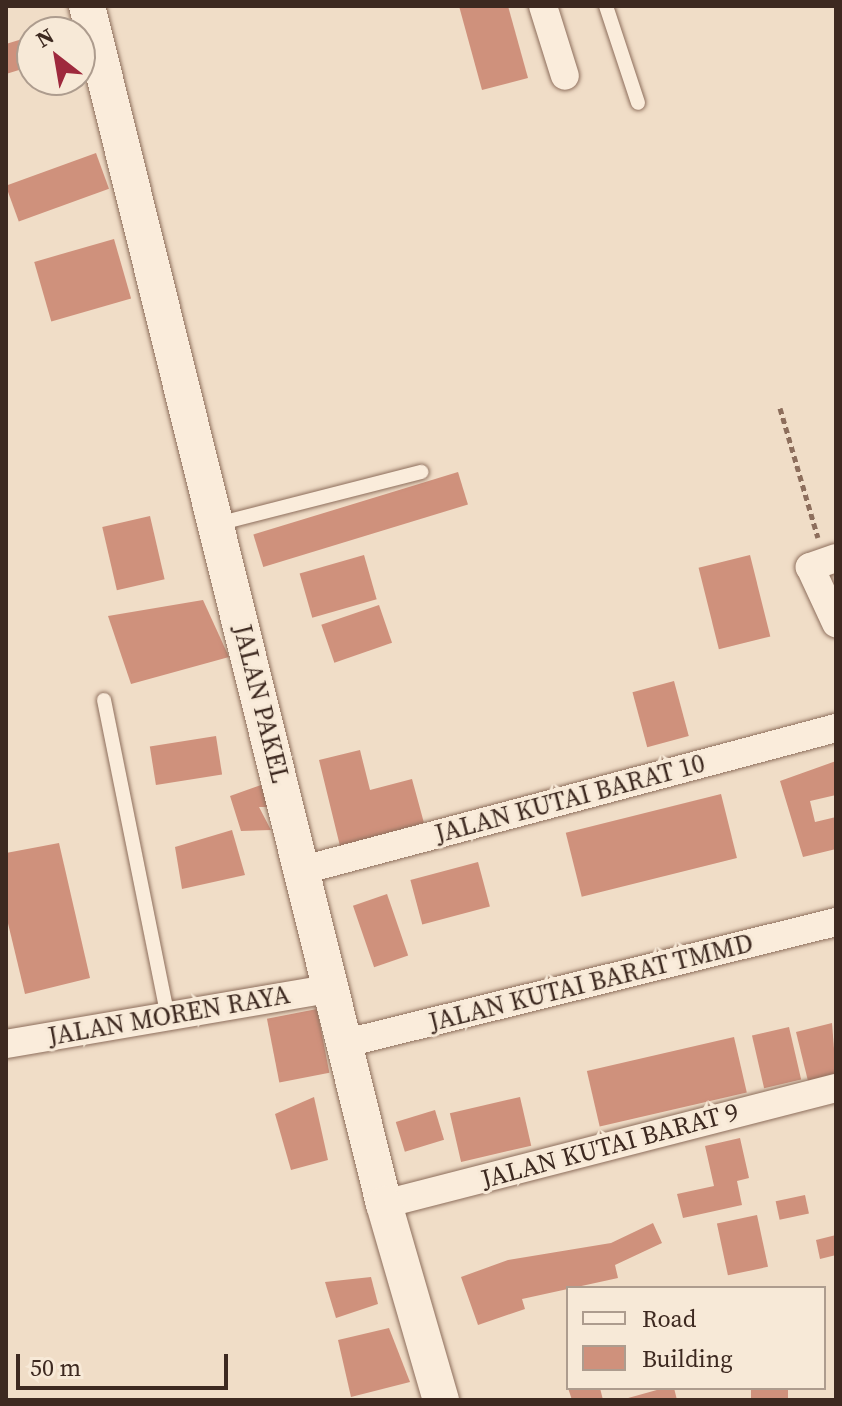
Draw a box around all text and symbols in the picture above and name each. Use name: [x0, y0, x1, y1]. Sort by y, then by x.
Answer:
north arrow: [16, 16, 96, 96]
text: N: [30, 20, 59, 54]
street label: JALAN PAKEL: [226, 621, 296, 787]
street label: JALAN KUTAI BARAT 10: [431, 748, 709, 850]
street label: JALAN KUTAI BARAT TMMD: [425, 927, 757, 1039]
street label: JALAN MOREN RAYA: [46, 979, 292, 1053]
street label: JALAN KUTAI BARAT 9: [478, 1097, 742, 1195]
legend: [566, 1286, 826, 1390]
text: Road: [642, 1302, 696, 1335]
scale bar: [20, 1338, 232, 1388]
text: Building: [642, 1342, 733, 1375]
text: 50 m: [30, 1351, 81, 1384]

